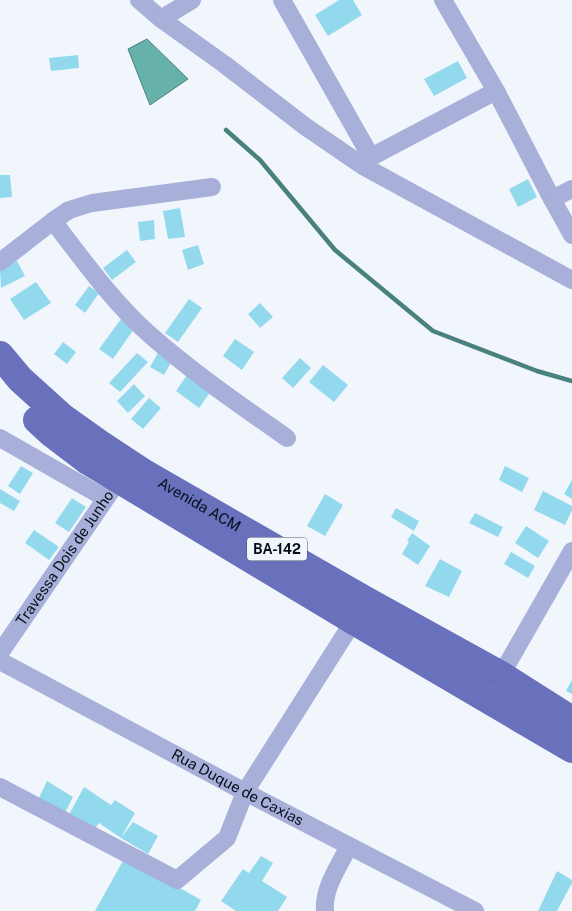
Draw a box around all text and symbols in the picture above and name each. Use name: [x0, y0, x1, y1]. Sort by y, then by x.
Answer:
street label: Avenida ACM: [155, 474, 244, 535]
street label: Travessa Dois de Junho: [12, 487, 117, 629]
road number: BA-142: [247, 538, 307, 560]
street label: Rua Duque de Caxias: [169, 745, 306, 829]

